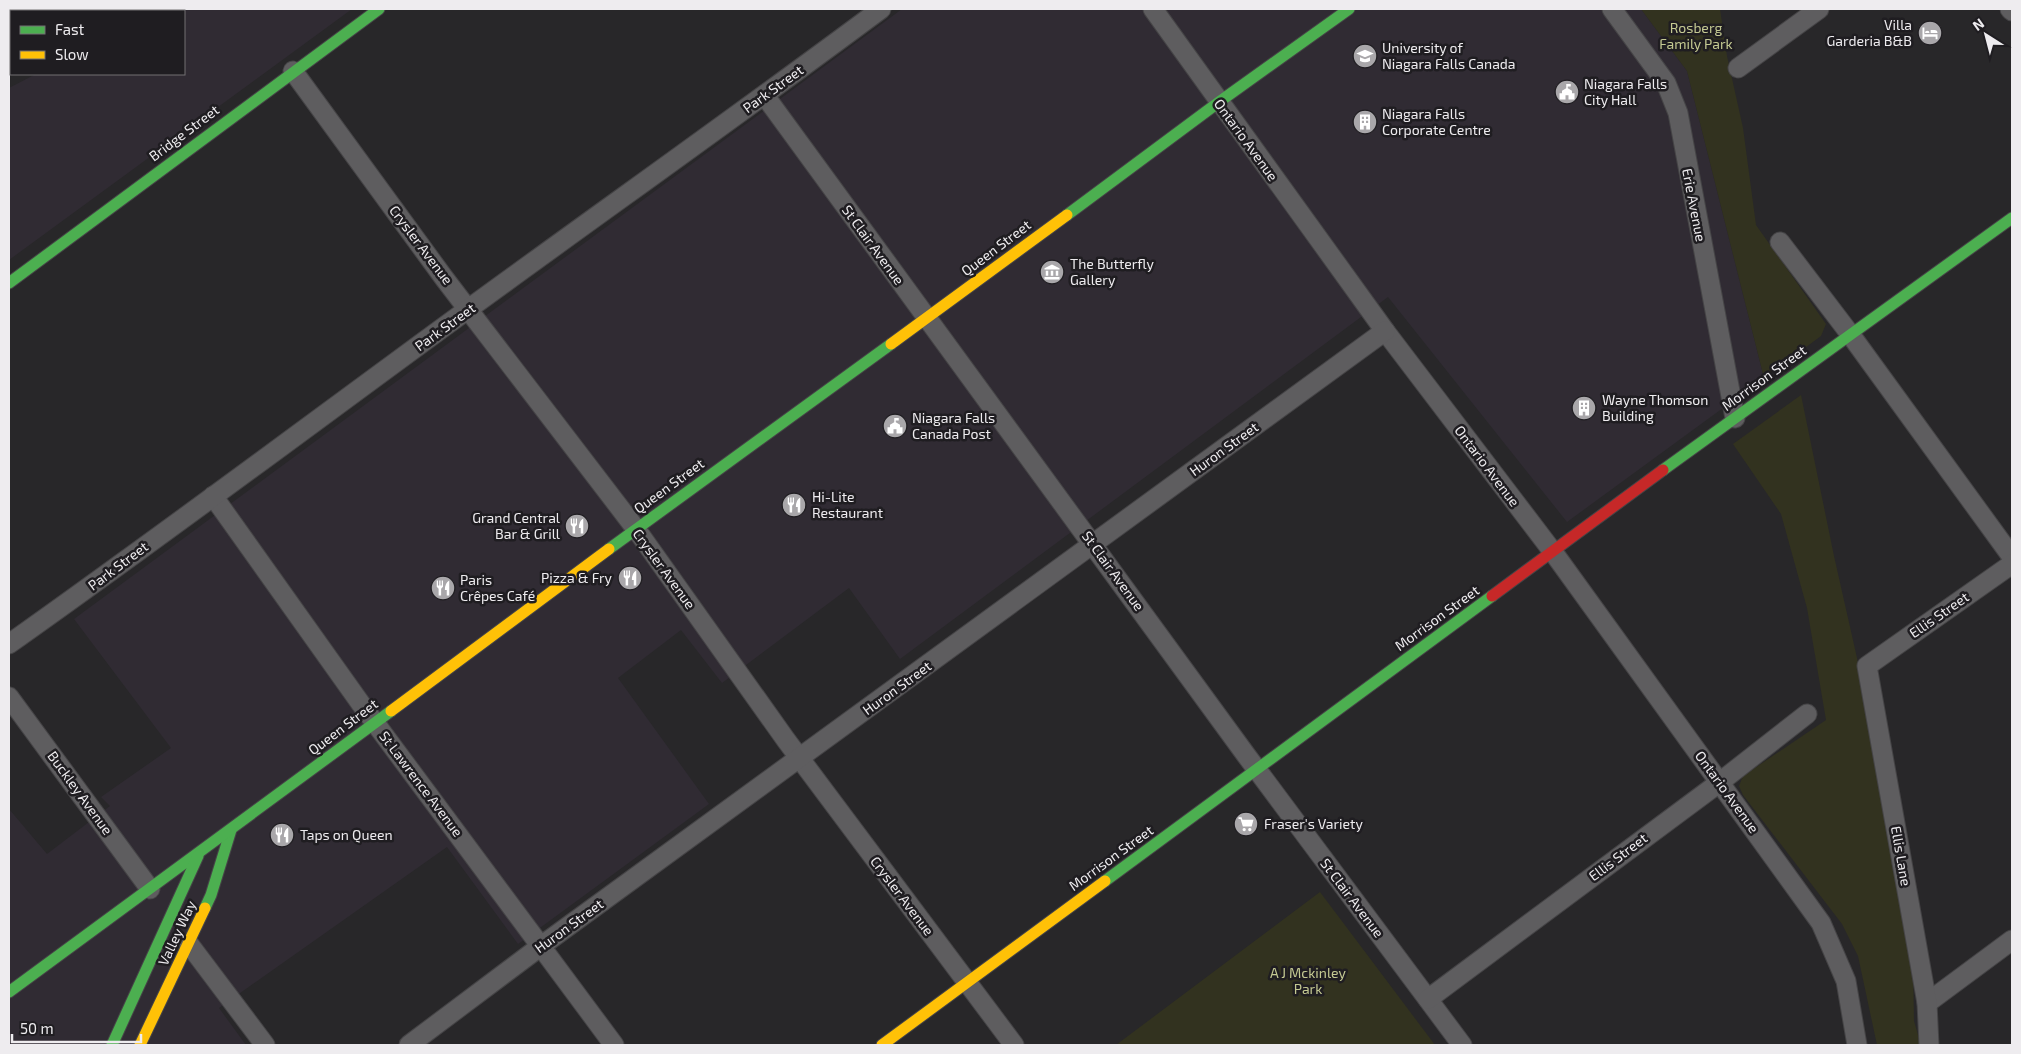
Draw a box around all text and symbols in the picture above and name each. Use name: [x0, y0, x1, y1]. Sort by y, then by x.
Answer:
legend: [10, 10, 185, 75]
north arrow: [1961, 10, 2011, 60]
text: N: [1969, 14, 1987, 34]
place label: Villa Garderia B&B: [1826, 16, 1912, 49]
park label: Rosberg Family Park: [1659, 19, 1733, 52]
text: Fast: [55, 20, 85, 38]
hotel icon: Villa Garderia B&B: [1917, 20, 1943, 46]
place label: University of Niagara Falls Canada: [1382, 39, 1516, 72]
school or university icon: University of Niagara Falls Canada: [1352, 43, 1378, 69]
text: Slow: [55, 45, 89, 63]
street label: Park Street: [739, 61, 806, 116]
place label: Niagara Falls City Hall: [1584, 75, 1667, 108]
public building icon: Niagara Falls City Hall: [1554, 79, 1580, 105]
street label: Ontario Avenue: [1211, 95, 1282, 184]
street label: Bridge Street: [145, 101, 222, 164]
place label: Niagara Falls Corporate Centre: [1382, 105, 1491, 138]
building icon: Niagara Falls Corporate Centre: [1352, 109, 1378, 135]
street label: Erie Avenue: [1679, 167, 1710, 243]
street label: St Clair Avenue: [839, 201, 908, 288]
street label: Crysler Avenue: [386, 202, 457, 288]
street label: Queen Street: [958, 216, 1034, 279]
place label: The Butterfly Gallery: [1070, 255, 1154, 288]
museum icon: The Butterfly Gallery: [1039, 259, 1065, 285]
street label: Park Street: [411, 299, 478, 354]
street label: Morrison Street: [1718, 341, 1809, 414]
place label: Wayne Thomson Building: [1602, 391, 1708, 424]
building icon: Wayne Thomson Building: [1571, 395, 1597, 421]
place label: Niagara Falls Canada Post: [912, 409, 995, 442]
public building icon: Niagara Falls Canada Post: [882, 413, 908, 439]
street label: Huron Street: [1186, 418, 1261, 479]
street label: Ontario Avenue: [1451, 422, 1523, 510]
street label: Queen Street: [630, 454, 707, 517]
place label: Hi-Lite Restaurant: [812, 488, 883, 521]
restaurant icon: Hi-Lite Restaurant: [781, 492, 807, 518]
place label: Grand Central Bar & Grill: [472, 509, 561, 542]
restaurant icon: Grand Central Bar & Grill: [564, 513, 590, 539]
street label: Crysler Avenue: [630, 525, 699, 612]
street label: St Clair Avenue: [1079, 527, 1148, 614]
street label: Park Street: [84, 538, 151, 594]
restaurant icon: Pizza & Fry: [617, 565, 643, 591]
place label: Pizza & Fry: [541, 569, 613, 586]
place label: Paris Crêpes Café: [460, 571, 535, 604]
restaurant icon: Paris Crêpes Café: [430, 575, 456, 601]
street label: Morrison Street: [1391, 581, 1482, 654]
street label: Ellis Street: [1906, 588, 1972, 641]
street label: Huron Street: [859, 657, 934, 718]
street label: Queen Street: [305, 695, 381, 758]
street label: St Lawrence Avenue: [376, 728, 467, 840]
street label: Ontario Avenue: [1692, 747, 1763, 836]
street label: Buckley Avenue: [44, 748, 116, 838]
supermarket icon: Fraser's Variety: [1233, 811, 1259, 837]
place label: Fraser's Variety: [1264, 815, 1363, 832]
street label: Morrison Street: [1065, 821, 1156, 894]
restaurant icon: Taps on Queen: [269, 822, 295, 848]
street label: Ellis Lane: [1888, 825, 1915, 887]
place label: Taps on Queen: [300, 826, 393, 843]
street label: Ellis Street: [1585, 829, 1650, 884]
street label: Crysler Avenue: [867, 853, 938, 939]
street label: St Clair Avenue: [1317, 855, 1388, 941]
street label: Huron Street: [531, 895, 606, 956]
street label: Valley Way: [154, 897, 199, 968]
park label: A J Mckinley Park: [1270, 964, 1347, 997]
scale bar: [12, 1012, 141, 1044]
text: 50 m: [20, 1019, 54, 1037]

